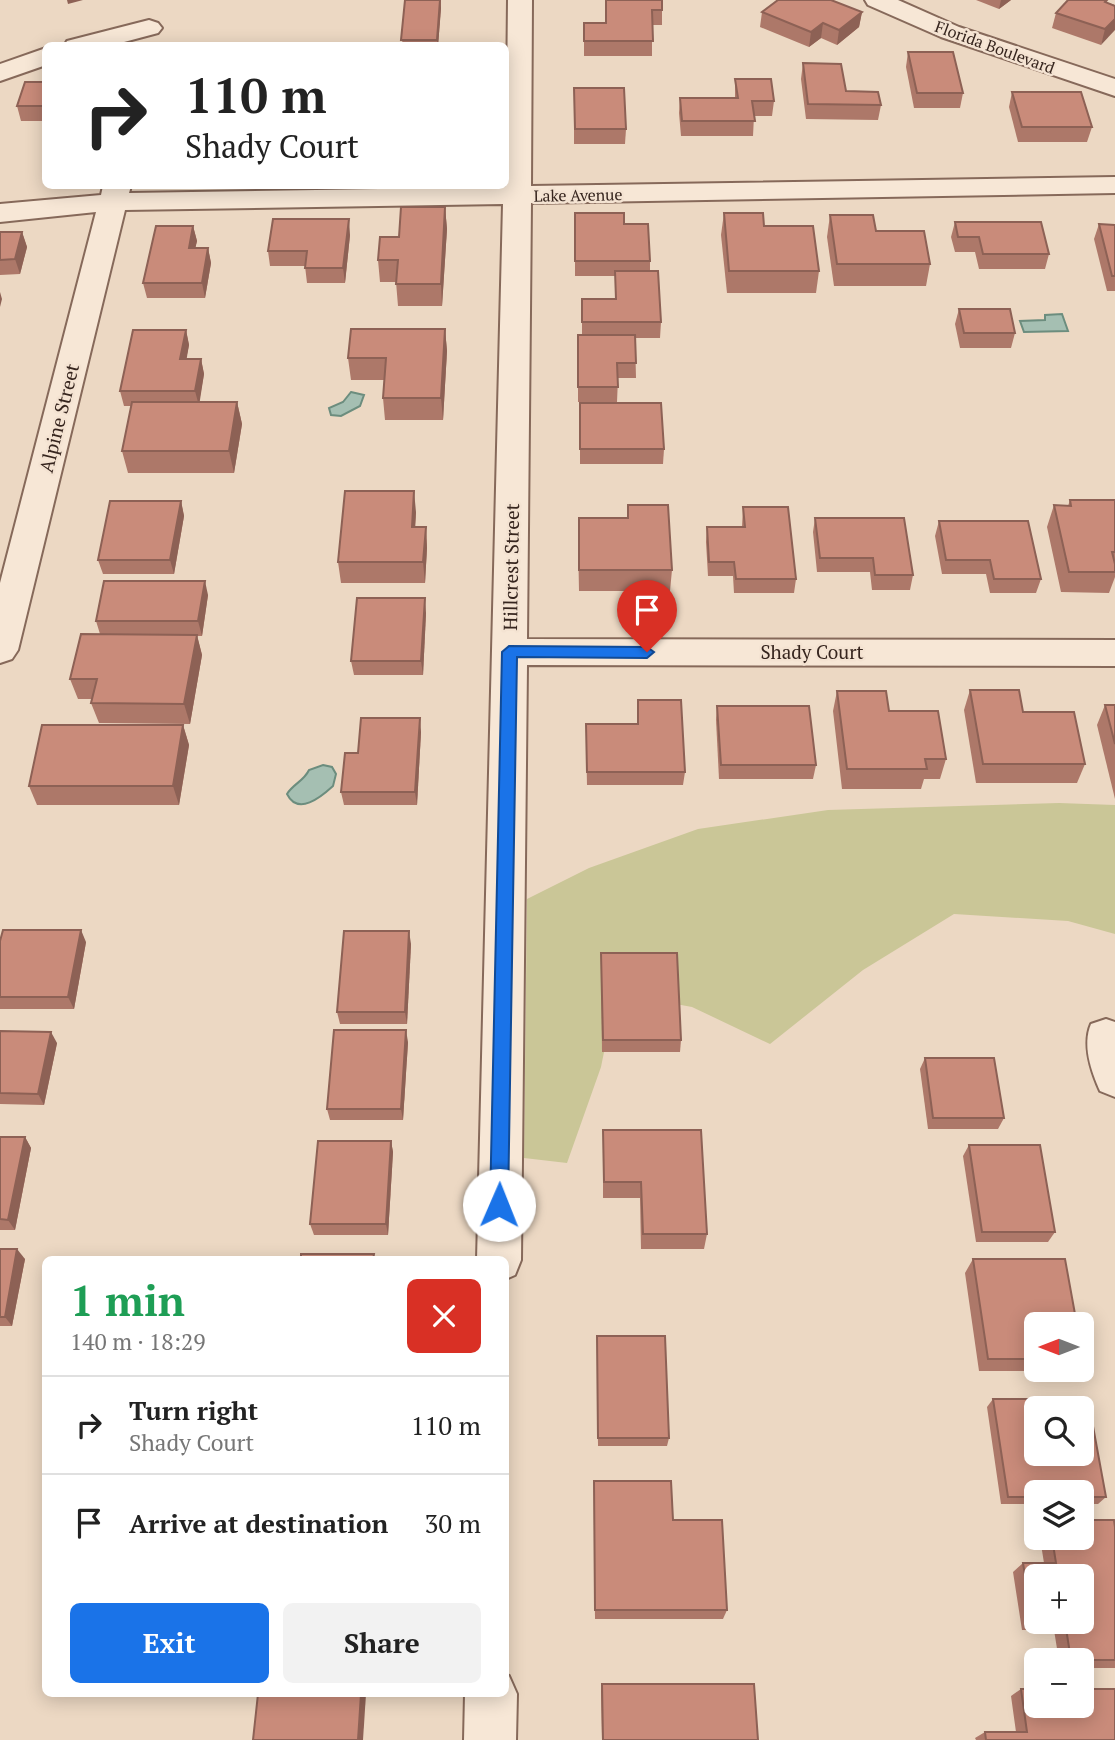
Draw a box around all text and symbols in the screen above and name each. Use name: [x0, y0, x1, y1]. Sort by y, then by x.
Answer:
street label: Florida Boulevard: [932, 15, 1058, 79]
text: 110 m: [185, 62, 327, 127]
icon: right: [70, 70, 161, 161]
text: Shady Court: [185, 125, 359, 167]
street label: Lake Avenue: [533, 183, 623, 207]
street label: Alpine Street: [33, 361, 84, 475]
street label: Hillcrest Street: [497, 503, 524, 631]
pin: [617, 580, 677, 652]
icon: arrive: [628, 591, 666, 629]
street label: Shady Court: [760, 639, 864, 664]
position arrow: [462, 1168, 536, 1242]
text: 1 min: [70, 1272, 185, 1328]
button: close: [407, 1279, 481, 1353]
north arrow: [1024, 1312, 1094, 1382]
map controls: [1024, 1312, 1094, 1718]
text: 140 m · 18:29: [70, 1326, 205, 1357]
text: Turn right: [129, 1393, 258, 1427]
button: search: [1024, 1396, 1094, 1466]
icon: right: [70, 1406, 108, 1444]
text: 110 m: [411, 1408, 481, 1442]
text: Shady Court: [129, 1427, 254, 1458]
button: layers: [1024, 1480, 1094, 1550]
icon: arrive: [70, 1504, 108, 1542]
text: Arrive at destination: [129, 1506, 388, 1540]
text: 30 m: [425, 1506, 481, 1540]
button: +: [1024, 1564, 1094, 1634]
button: Exit: [70, 1603, 269, 1683]
button: Share: [283, 1603, 481, 1683]
button: −: [1024, 1648, 1094, 1718]

